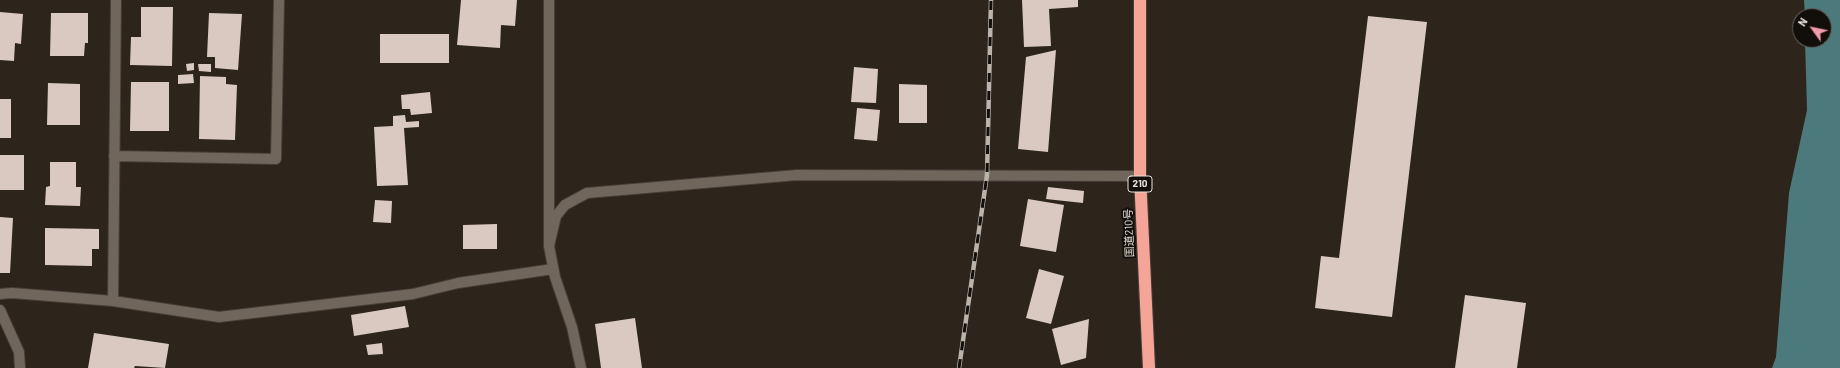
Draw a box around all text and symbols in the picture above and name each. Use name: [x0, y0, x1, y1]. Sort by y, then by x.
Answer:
north arrow: [1792, 8, 1832, 48]
text: N: [1795, 15, 1810, 28]
road number: 210: [1128, 176, 1152, 192]
street label: 国道210号: [1122, 208, 1136, 258]

